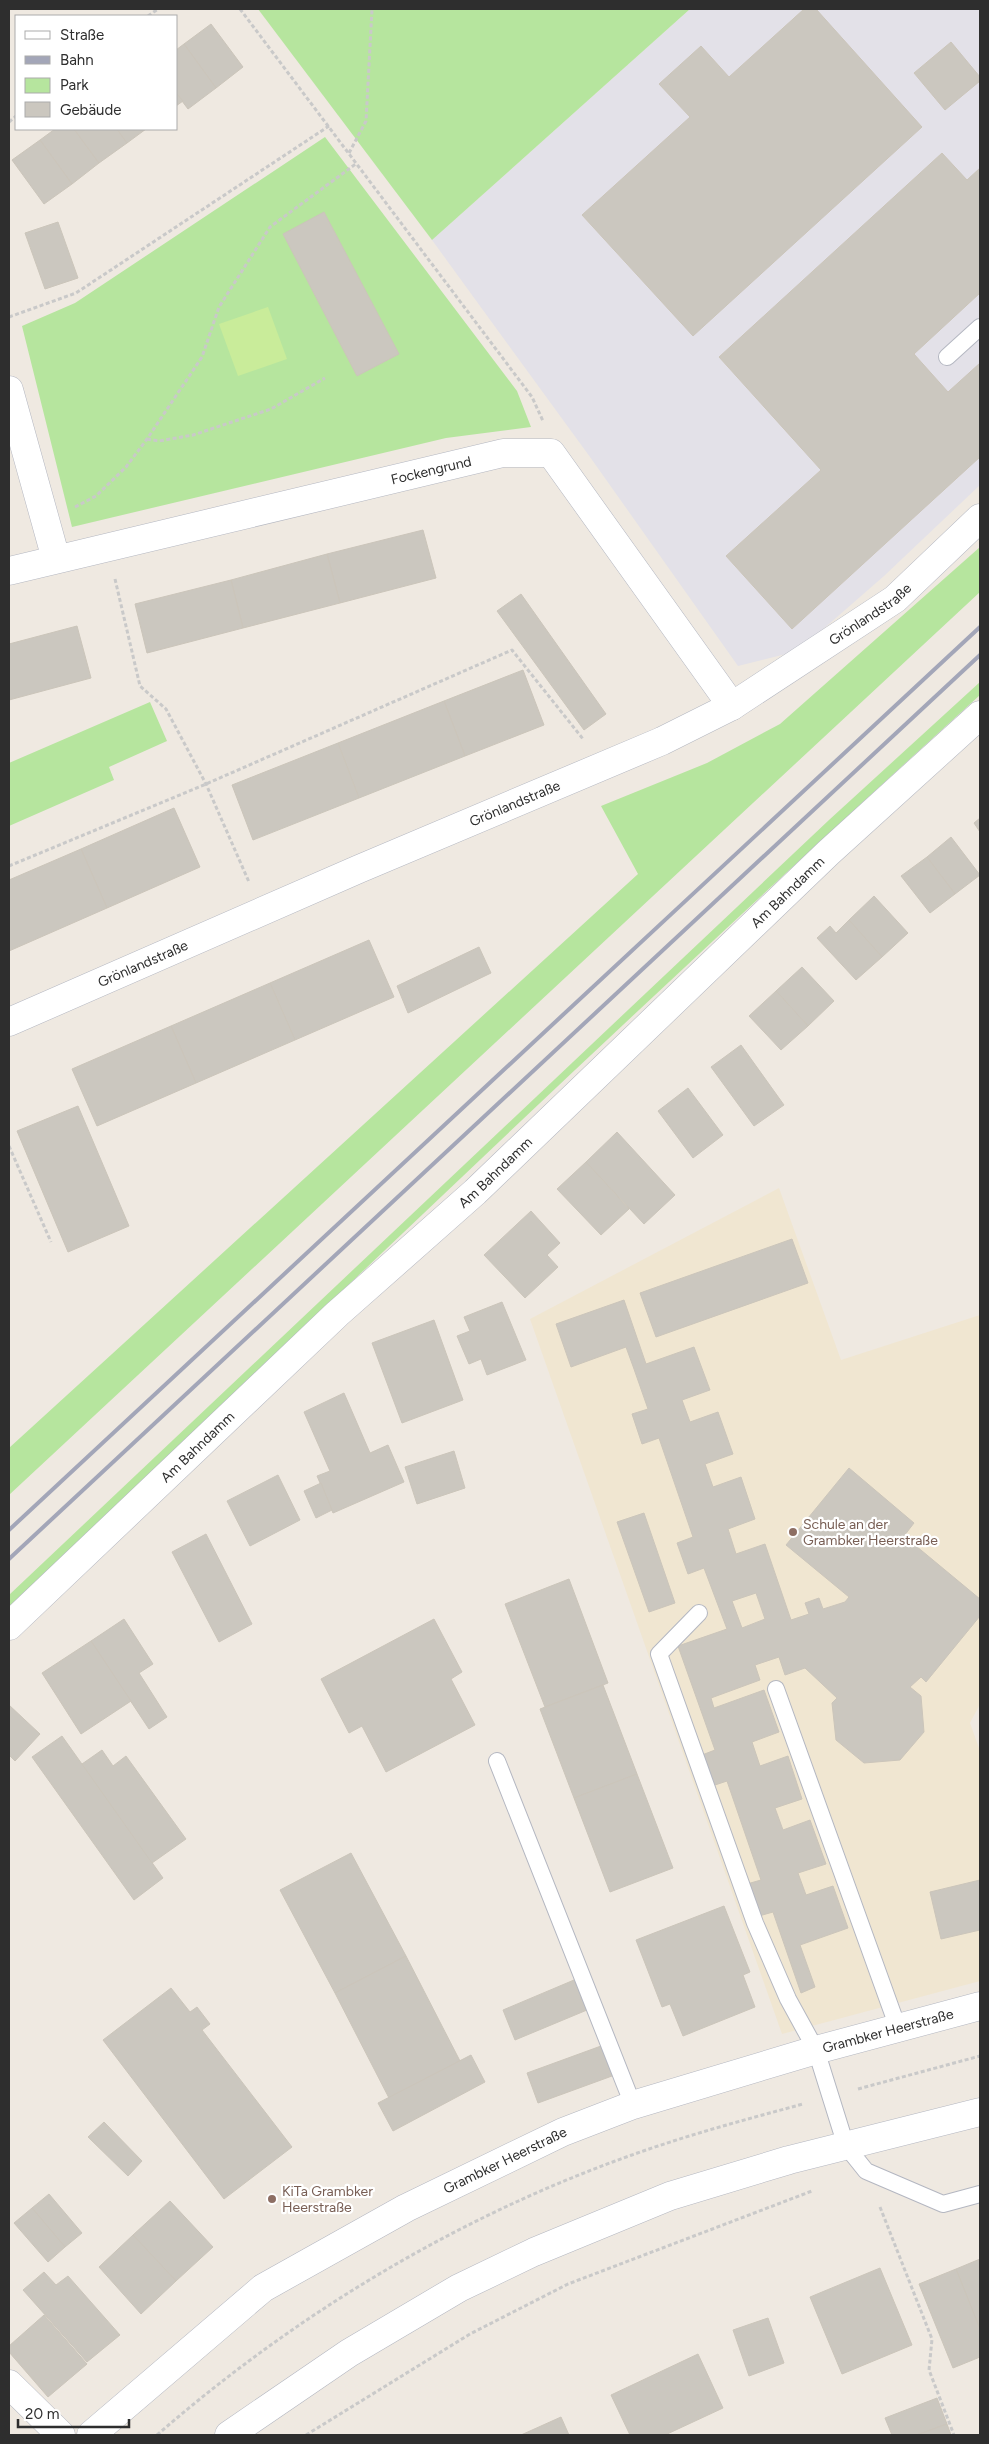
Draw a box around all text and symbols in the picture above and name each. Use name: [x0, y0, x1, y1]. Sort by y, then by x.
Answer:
legend: [15, 15, 178, 130]
text: Straße: [60, 26, 104, 44]
text: Bahn: [60, 51, 94, 69]
text: Park: [60, 76, 89, 94]
text: Gebäude: [60, 101, 121, 119]
street label: Fockengrund: [389, 453, 473, 488]
street label: Grönlandstraße: [826, 580, 915, 649]
street label: Grönlandstraße: [467, 777, 563, 830]
street label: Am Bahndamm: [747, 853, 828, 932]
street label: Grönlandstraße: [95, 937, 191, 991]
street label: Am Bahndamm: [455, 1134, 536, 1212]
street label: Am Bahndamm: [157, 1408, 238, 1486]
place label: Schule an der Grambker Heerstraße: [803, 1516, 938, 1549]
marker: Schule an der Grambker Heerstraße: [787, 1526, 799, 1538]
street label: Grambker Heerstraße: [821, 2005, 956, 2057]
street label: Grambker Heerstraße: [441, 2123, 570, 2198]
place label: KiTa Grambker Heerstraße: [282, 2183, 373, 2216]
marker: KiTa Grambker Heerstraße: [266, 2193, 278, 2205]
scale bar: [18, 2396, 129, 2428]
text: 20 m: [25, 2405, 59, 2423]

